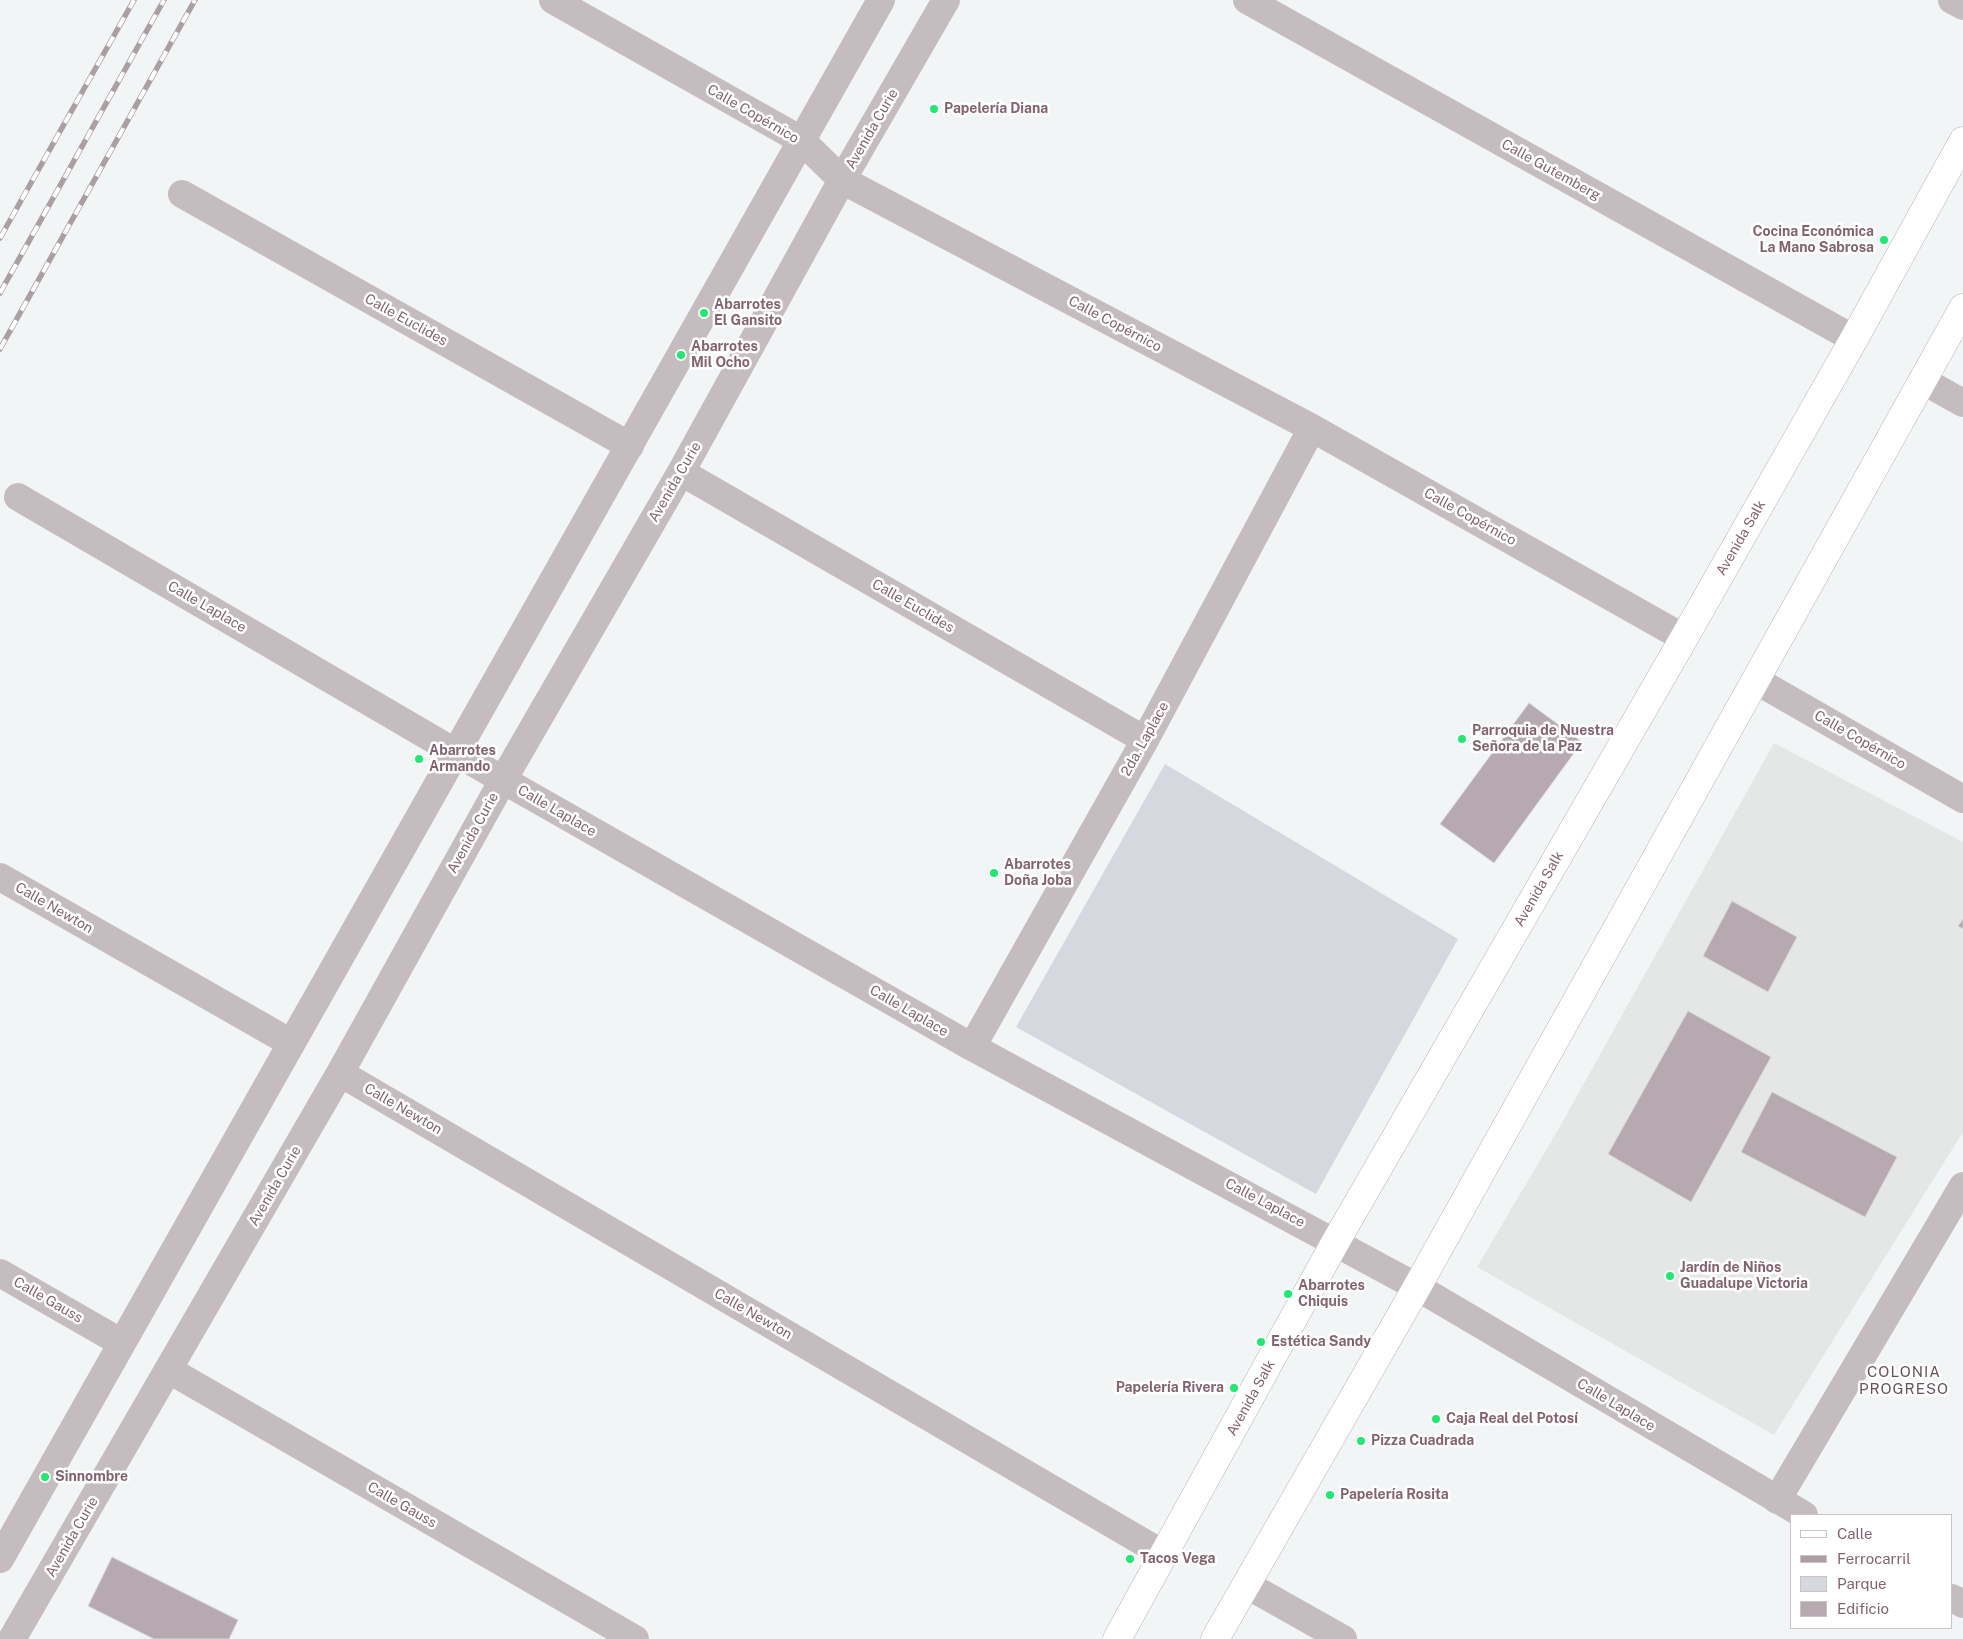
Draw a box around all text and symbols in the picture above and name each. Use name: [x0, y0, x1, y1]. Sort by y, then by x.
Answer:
street label: Calle Copérnico: [704, 81, 802, 147]
street label: Avenida Curie: [842, 86, 902, 172]
place label: Papelería Diana: [944, 101, 1048, 117]
marker: Papelería Diana: [928, 103, 940, 115]
street label: Calle Gutemberg: [1499, 136, 1603, 204]
place label: Cocina Económica La Mano Sabrosa: [1752, 224, 1874, 256]
marker: Cocina Económica La Mano Sabrosa: [1878, 234, 1890, 246]
street label: Calle Euclides: [362, 290, 450, 350]
street label: Calle Copérnico: [1066, 292, 1164, 356]
place label: Abarrotes El Gansito: [714, 297, 782, 330]
marker: Abarrotes El Gansito: [698, 307, 710, 319]
place label: Abarrotes Mil Ocho: [691, 339, 758, 372]
marker: Abarrotes Mil Ocho: [675, 349, 687, 361]
street label: Avenida Curie: [645, 439, 705, 525]
street label: Calle Copérnico: [1421, 485, 1519, 549]
street label: Avenida Salk: [1713, 497, 1769, 579]
street label: Calle Euclides: [869, 576, 957, 636]
street label: Calle Laplace: [165, 578, 249, 636]
street label: 2da. Laplace: [1118, 699, 1172, 779]
street label: Calle Copérnico: [1811, 707, 1909, 773]
place label: Parroquia de Nuestra Señora de la Paz: [1472, 723, 1614, 756]
marker: Parroquia de Nuestra Señora de la Paz: [1456, 733, 1468, 745]
place label: Abarrotes Armando: [429, 743, 496, 776]
marker: Abarrotes Armando: [413, 753, 425, 765]
street label: Calle Laplace: [515, 782, 599, 840]
street label: Avenida Curie: [444, 790, 502, 876]
street label: Avenida Salk: [1511, 848, 1567, 930]
place label: Abarrotes Doña Joba: [1004, 857, 1072, 890]
marker: Abarrotes Doña Joba: [988, 867, 1000, 879]
street label: Calle Newton: [12, 879, 96, 937]
street label: Calle Laplace: [867, 982, 951, 1040]
street label: Calle Newton: [361, 1080, 445, 1138]
street label: Avenida Curie: [245, 1143, 305, 1229]
street label: Calle Laplace: [1222, 1175, 1308, 1231]
place label: Jardín de Niños Guadalupe Victoria: [1680, 1260, 1808, 1292]
marker: Jardín de Niños Guadalupe Victoria: [1664, 1270, 1676, 1282]
street label: Calle Gauss: [11, 1274, 85, 1326]
place label: Abarrotes Chiquis: [1298, 1278, 1365, 1310]
street label: Calle Newton: [711, 1285, 795, 1343]
marker: Abarrotes Chiquis: [1282, 1288, 1294, 1300]
place label: Estética Sandy: [1271, 1334, 1371, 1350]
marker: Estética Sandy: [1255, 1336, 1267, 1348]
street label: Avenida Salk: [1223, 1357, 1279, 1439]
district label: COLONIA PROGRESO: [1858, 1363, 1950, 1398]
street label: Calle Laplace: [1574, 1375, 1658, 1435]
place label: Papelería Rivera: [1116, 1380, 1224, 1396]
marker: Papelería Rivera: [1228, 1382, 1240, 1394]
place label: Caja Real del Potosí: [1446, 1411, 1578, 1427]
marker: Caja Real del Potosí: [1430, 1413, 1442, 1425]
place label: Pizza Cuadrada: [1371, 1433, 1474, 1449]
marker: Pizza Cuadrada: [1355, 1435, 1367, 1447]
place label: Sinnombre: [55, 1469, 128, 1485]
marker: Sinnombre: [39, 1471, 51, 1483]
street label: Calle Gauss: [365, 1479, 439, 1531]
place label: Papelería Rosita: [1340, 1487, 1449, 1503]
marker: Papelería Rosita: [1324, 1489, 1336, 1501]
street label: Avenida Curie: [42, 1494, 102, 1580]
legend: [1790, 1514, 1953, 1629]
text: Calle: [1837, 1525, 1873, 1542]
text: Ferrocarril: [1837, 1550, 1911, 1567]
place label: Tacos Vega: [1140, 1551, 1215, 1567]
marker: Tacos Vega: [1124, 1553, 1136, 1565]
text: Parque: [1837, 1575, 1887, 1592]
text: Edificio: [1837, 1600, 1889, 1617]

